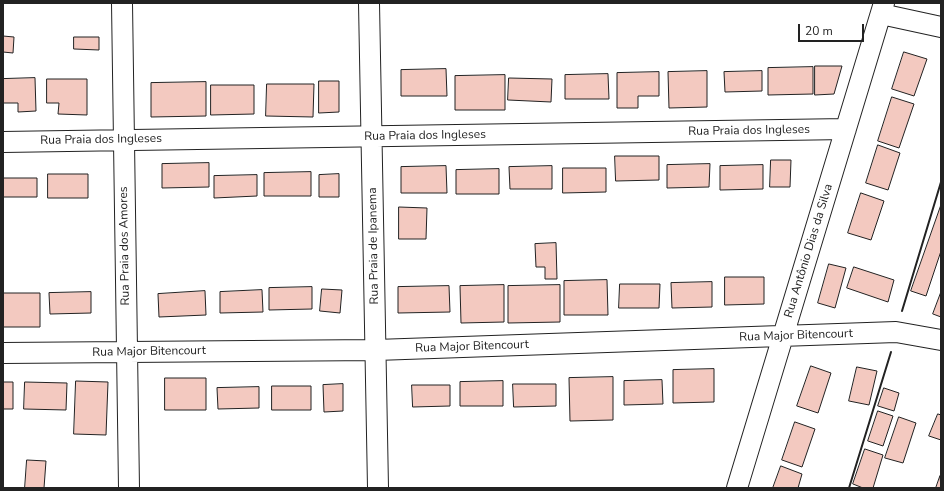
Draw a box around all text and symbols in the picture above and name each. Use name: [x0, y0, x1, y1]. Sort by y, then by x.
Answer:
scale bar: [800, 16, 866, 42]
text: 20 m: [805, 23, 833, 39]
street label: Rua Praia dos Ingleses: [688, 123, 810, 139]
street label: Rua Praia dos Ingleses: [364, 128, 486, 144]
street label: Rua Praia dos Ingleses: [40, 132, 162, 148]
street label: Rua Antônio Dias da Silva: [782, 182, 836, 320]
street label: Rua Praia dos Amores: [117, 186, 133, 306]
street label: Rua Praia de Ipanema: [366, 187, 382, 305]
street label: Rua Major Bitencourt: [739, 327, 853, 345]
street label: Rua Major Bitencourt: [415, 338, 529, 356]
street label: Rua Major Bitencourt: [92, 344, 206, 360]

